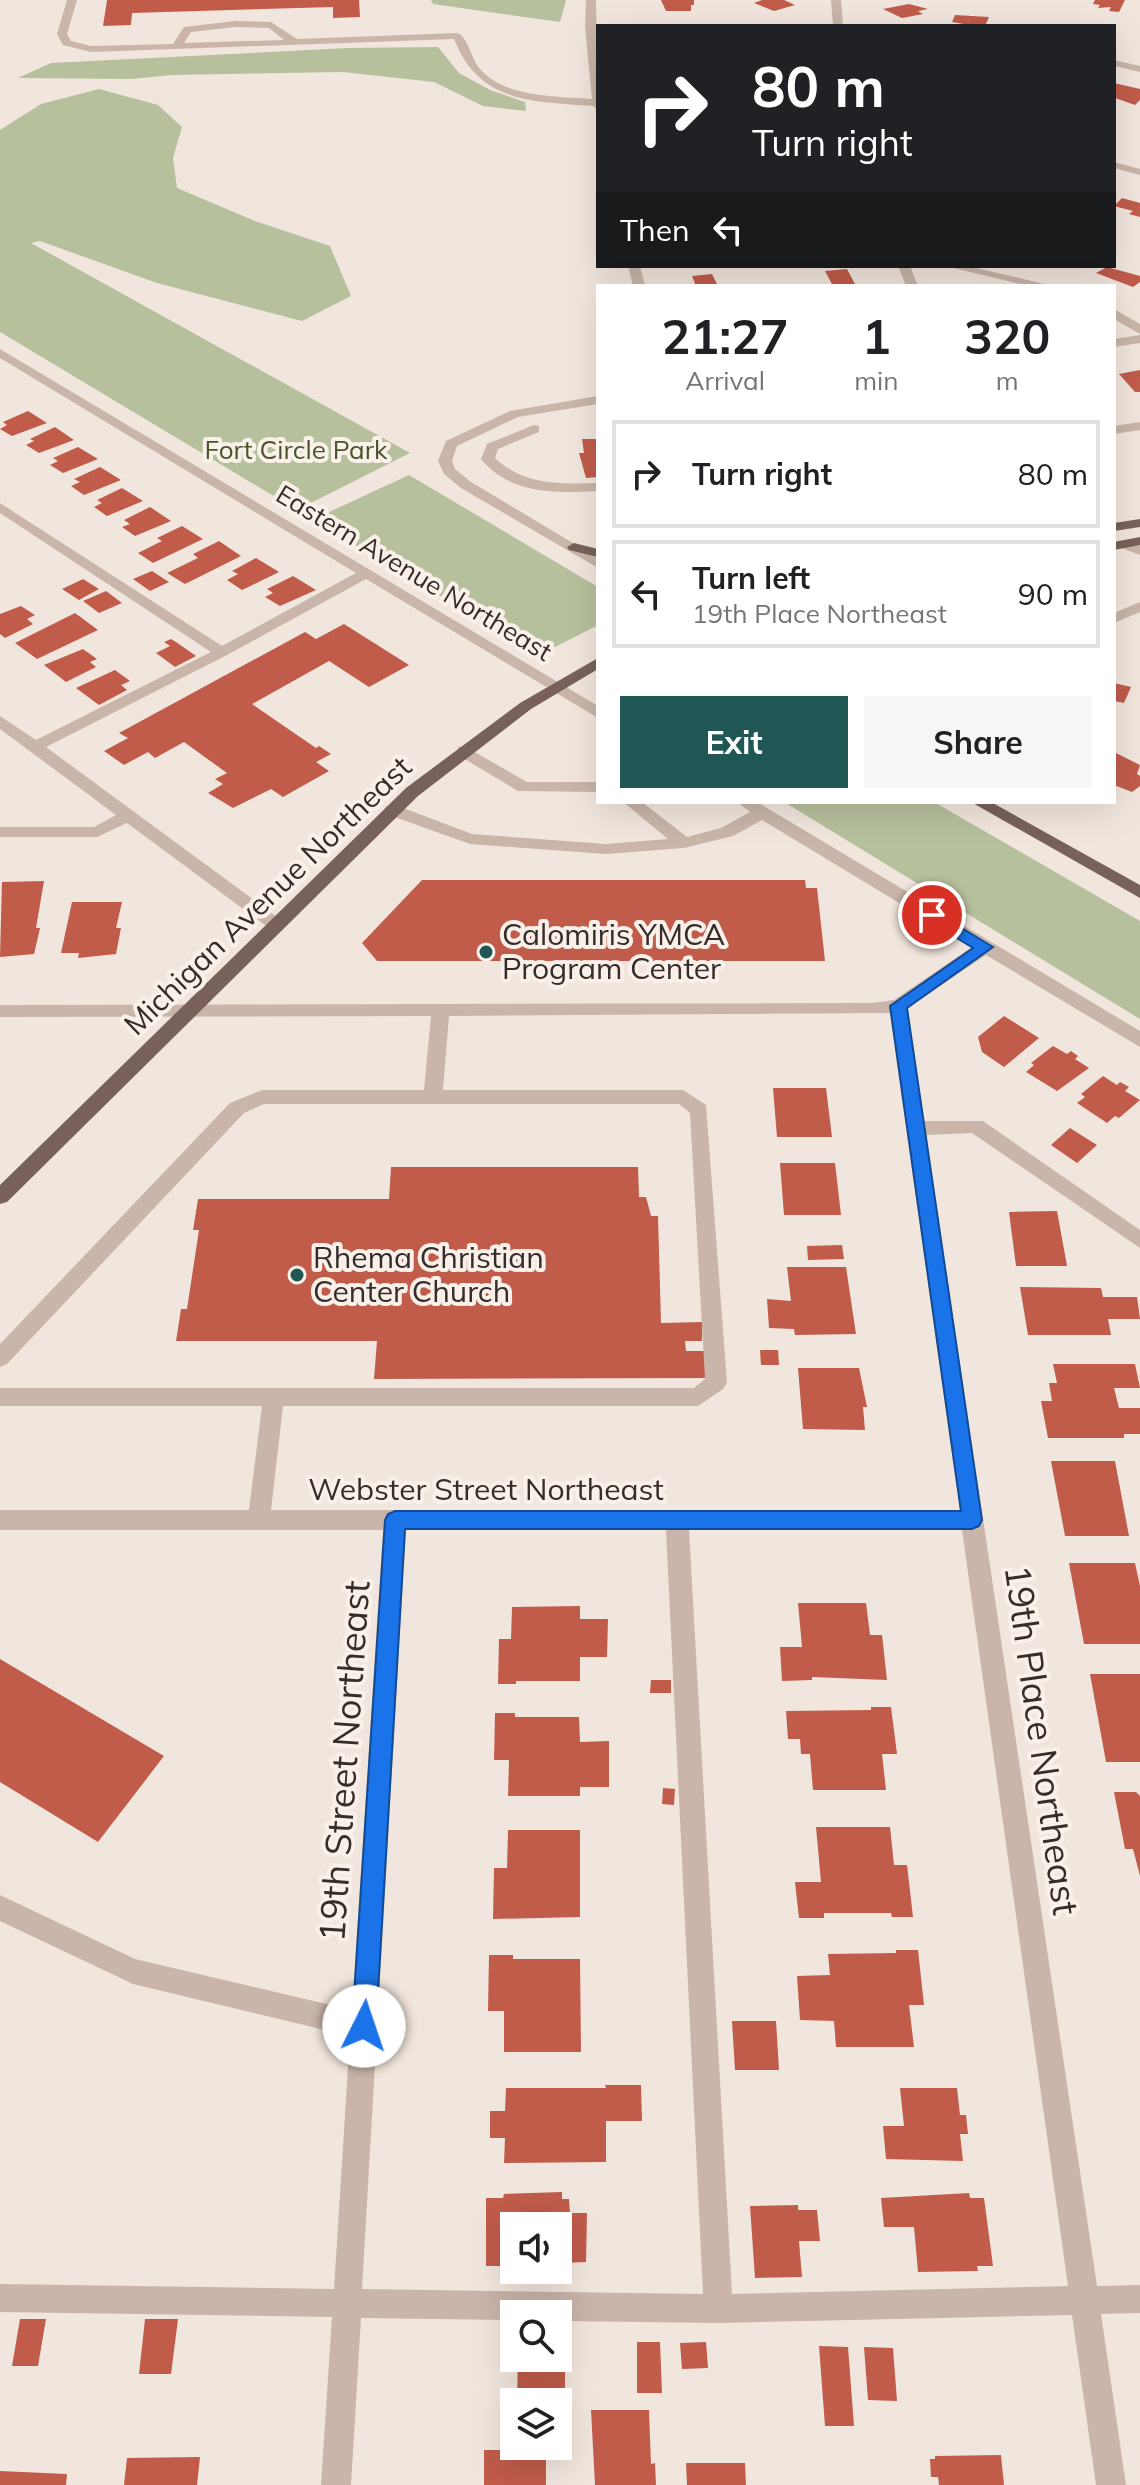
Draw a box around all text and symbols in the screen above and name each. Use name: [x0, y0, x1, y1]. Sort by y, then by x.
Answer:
text: 80 m: [752, 51, 885, 121]
icon: right: [620, 56, 724, 160]
text: Turn right: [752, 120, 913, 165]
icon: left: [706, 208, 750, 252]
text: Then: [620, 211, 690, 249]
text: 21:27: [662, 306, 789, 366]
text: 1: [862, 306, 891, 366]
text: 320: [964, 306, 1050, 366]
text: Arrival: [685, 364, 765, 397]
text: min: [854, 364, 898, 397]
text: m: [996, 364, 1019, 397]
park label: Fort Circle Park: [205, 433, 388, 466]
icon: right: [624, 452, 668, 496]
text: Turn right: [692, 455, 832, 493]
text: 80 m: [1018, 455, 1088, 493]
street label: Eastern Avenue Northeast: [270, 477, 558, 668]
text: Turn left: [692, 559, 810, 597]
icon: left: [624, 572, 668, 616]
text: 90 m: [1018, 575, 1088, 613]
text: 19th Place Northeast: [692, 597, 947, 630]
button: Exit: [620, 696, 848, 788]
button: Share: [864, 696, 1092, 788]
street label: Michigan Avenue Northeast: [116, 748, 419, 1043]
pin: [898, 881, 966, 949]
icon: arrive: [910, 893, 954, 937]
place label: Calomiris YMCA Program Center: [502, 915, 725, 987]
marker: Calomiris YMCA Program Center: [477, 943, 495, 961]
place label: Rhema Christian Center Church: [313, 1238, 544, 1310]
marker: Rhema Christian Center Church: [288, 1266, 306, 1284]
street label: Webster Street Northeast: [308, 1470, 664, 1508]
street label: 19th Place Northeast: [996, 1562, 1089, 1918]
street label: 19th Street Northeast: [308, 1579, 379, 1943]
position arrow: [322, 1984, 406, 2068]
map controls: [500, 2212, 572, 2460]
button: sound: [500, 2212, 572, 2284]
button: search: [500, 2300, 572, 2372]
button: layers: [500, 2388, 572, 2460]

